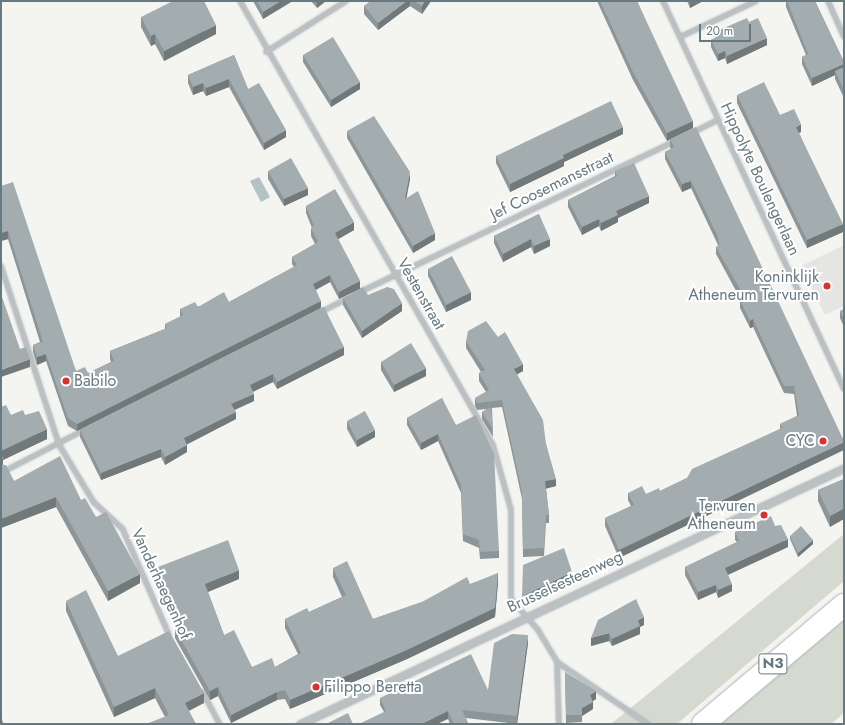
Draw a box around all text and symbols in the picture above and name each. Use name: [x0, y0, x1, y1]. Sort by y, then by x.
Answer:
scale bar: [701, 16, 753, 42]
text: 20 m: [706, 22, 733, 40]
street label: Hippolyte Boulengerlaan: [716, 99, 804, 259]
street label: Jef Coosemansstraat: [487, 148, 617, 224]
street label: Vestenstraat: [393, 255, 449, 333]
place label: Koninklijk Atheneum Tervuren: [688, 267, 819, 305]
marker: Koninklijk Atheneum Tervuren: [822, 281, 832, 291]
place label: Babilo: [74, 371, 116, 391]
marker: Babilo: [61, 376, 71, 386]
place label: CYC: [785, 431, 815, 451]
marker: CYC: [818, 436, 828, 446]
place label: Tervuren Atheneum: [687, 496, 756, 534]
marker: Tervuren Atheneum: [759, 510, 769, 520]
street label: Vanderhaegenhof: [127, 526, 195, 642]
street label: Brusselsesteenweg: [504, 547, 626, 617]
road number: N3: [758, 651, 788, 677]
place label: Filippo Beretta: [324, 677, 422, 697]
marker: Filippo Beretta: [311, 682, 321, 692]

